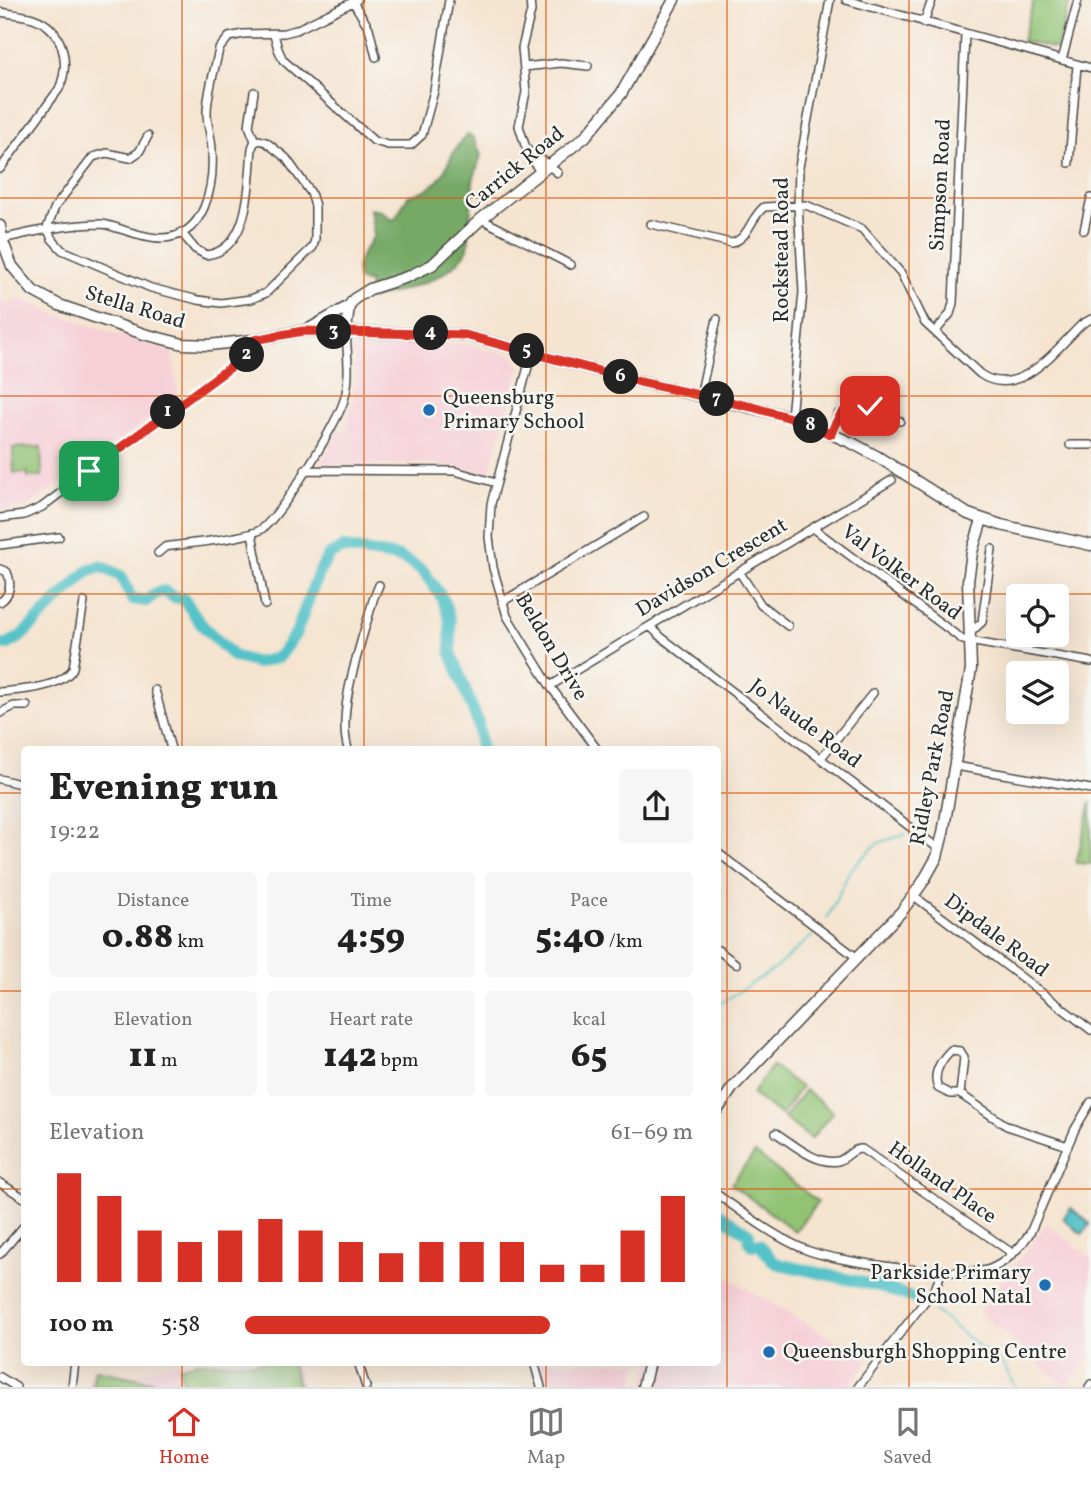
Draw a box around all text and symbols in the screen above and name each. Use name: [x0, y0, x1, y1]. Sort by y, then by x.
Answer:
street label: Simpson Road: [923, 118, 959, 252]
street label: Carrick Road: [459, 120, 571, 218]
street label: Rockstead Road: [768, 177, 797, 323]
street label: Stella Road: [81, 279, 189, 337]
pin: 3: [316, 314, 352, 350]
pin: 4: [414, 316, 448, 350]
text: 3: [329, 318, 338, 344]
text: 4: [425, 319, 436, 345]
pin: 5: [510, 334, 544, 368]
text: 5: [522, 337, 531, 363]
pin: 2: [230, 338, 264, 372]
text: 2: [242, 341, 251, 367]
pin: 6: [604, 360, 638, 394]
text: 6: [615, 363, 626, 389]
pin: [840, 376, 900, 436]
pin: 7: [700, 382, 734, 416]
place label: Queensburg Primary School: [443, 384, 584, 437]
text: 7: [712, 385, 721, 411]
icon: check: [851, 387, 889, 425]
pin: 1: [150, 394, 186, 430]
text: 1: [164, 398, 171, 424]
marker: Queensburg Primary School: [421, 402, 437, 418]
pin: 8: [794, 408, 828, 444]
text: 8: [805, 412, 816, 438]
pin: [59, 441, 119, 501]
icon: arrive: [70, 452, 108, 490]
street label: Davidson Crescent: [631, 511, 793, 625]
street label: Val Volker Road: [835, 518, 967, 628]
map controls: [1006, 584, 1069, 724]
button: locate: [1006, 584, 1069, 647]
street label: Beldon Drive: [508, 588, 594, 706]
button: layers: [1006, 661, 1069, 724]
street label: Jo Naude Road: [743, 672, 867, 776]
street label: Ridley Park Road: [904, 688, 962, 848]
text: Evening run: [49, 763, 279, 816]
button: share: [619, 769, 693, 843]
text: 19:22: [49, 816, 100, 848]
street label: Dipdale Road: [938, 887, 1054, 985]
text: Distance: [117, 888, 189, 914]
text: Time: [350, 888, 392, 914]
text: Pace: [570, 888, 608, 914]
text: 0.88: [102, 914, 173, 962]
text: 4:59: [337, 914, 405, 962]
text: 5:40: [535, 914, 605, 962]
text: km: [173, 929, 204, 955]
text: /km: [605, 929, 643, 955]
text: Elevation: [114, 1007, 192, 1033]
text: Heart rate: [329, 1007, 413, 1033]
text: kcal: [572, 1007, 606, 1033]
text: 11: [128, 1033, 157, 1081]
text: 142: [323, 1033, 377, 1081]
text: 65: [571, 1033, 607, 1081]
text: m: [157, 1048, 178, 1074]
text: bpm: [377, 1048, 419, 1074]
text: Elevation: [49, 1117, 145, 1149]
text: 61–69 m: [611, 1117, 693, 1149]
street label: Holland Place: [882, 1135, 1002, 1231]
place label: Parkside Primary School Natal: [870, 1259, 1032, 1312]
marker: Parkside Primary School Natal: [1037, 1277, 1053, 1293]
text: 100 m: [49, 1309, 114, 1341]
text: 5:58: [161, 1309, 200, 1341]
place label: Queensburgh Shopping Centre: [783, 1338, 1067, 1367]
marker: Queensburgh Shopping Centre: [761, 1344, 777, 1360]
tab: Home: [159, 1403, 209, 1471]
tab: Map: [527, 1403, 565, 1471]
tab: Saved: [883, 1403, 932, 1471]

